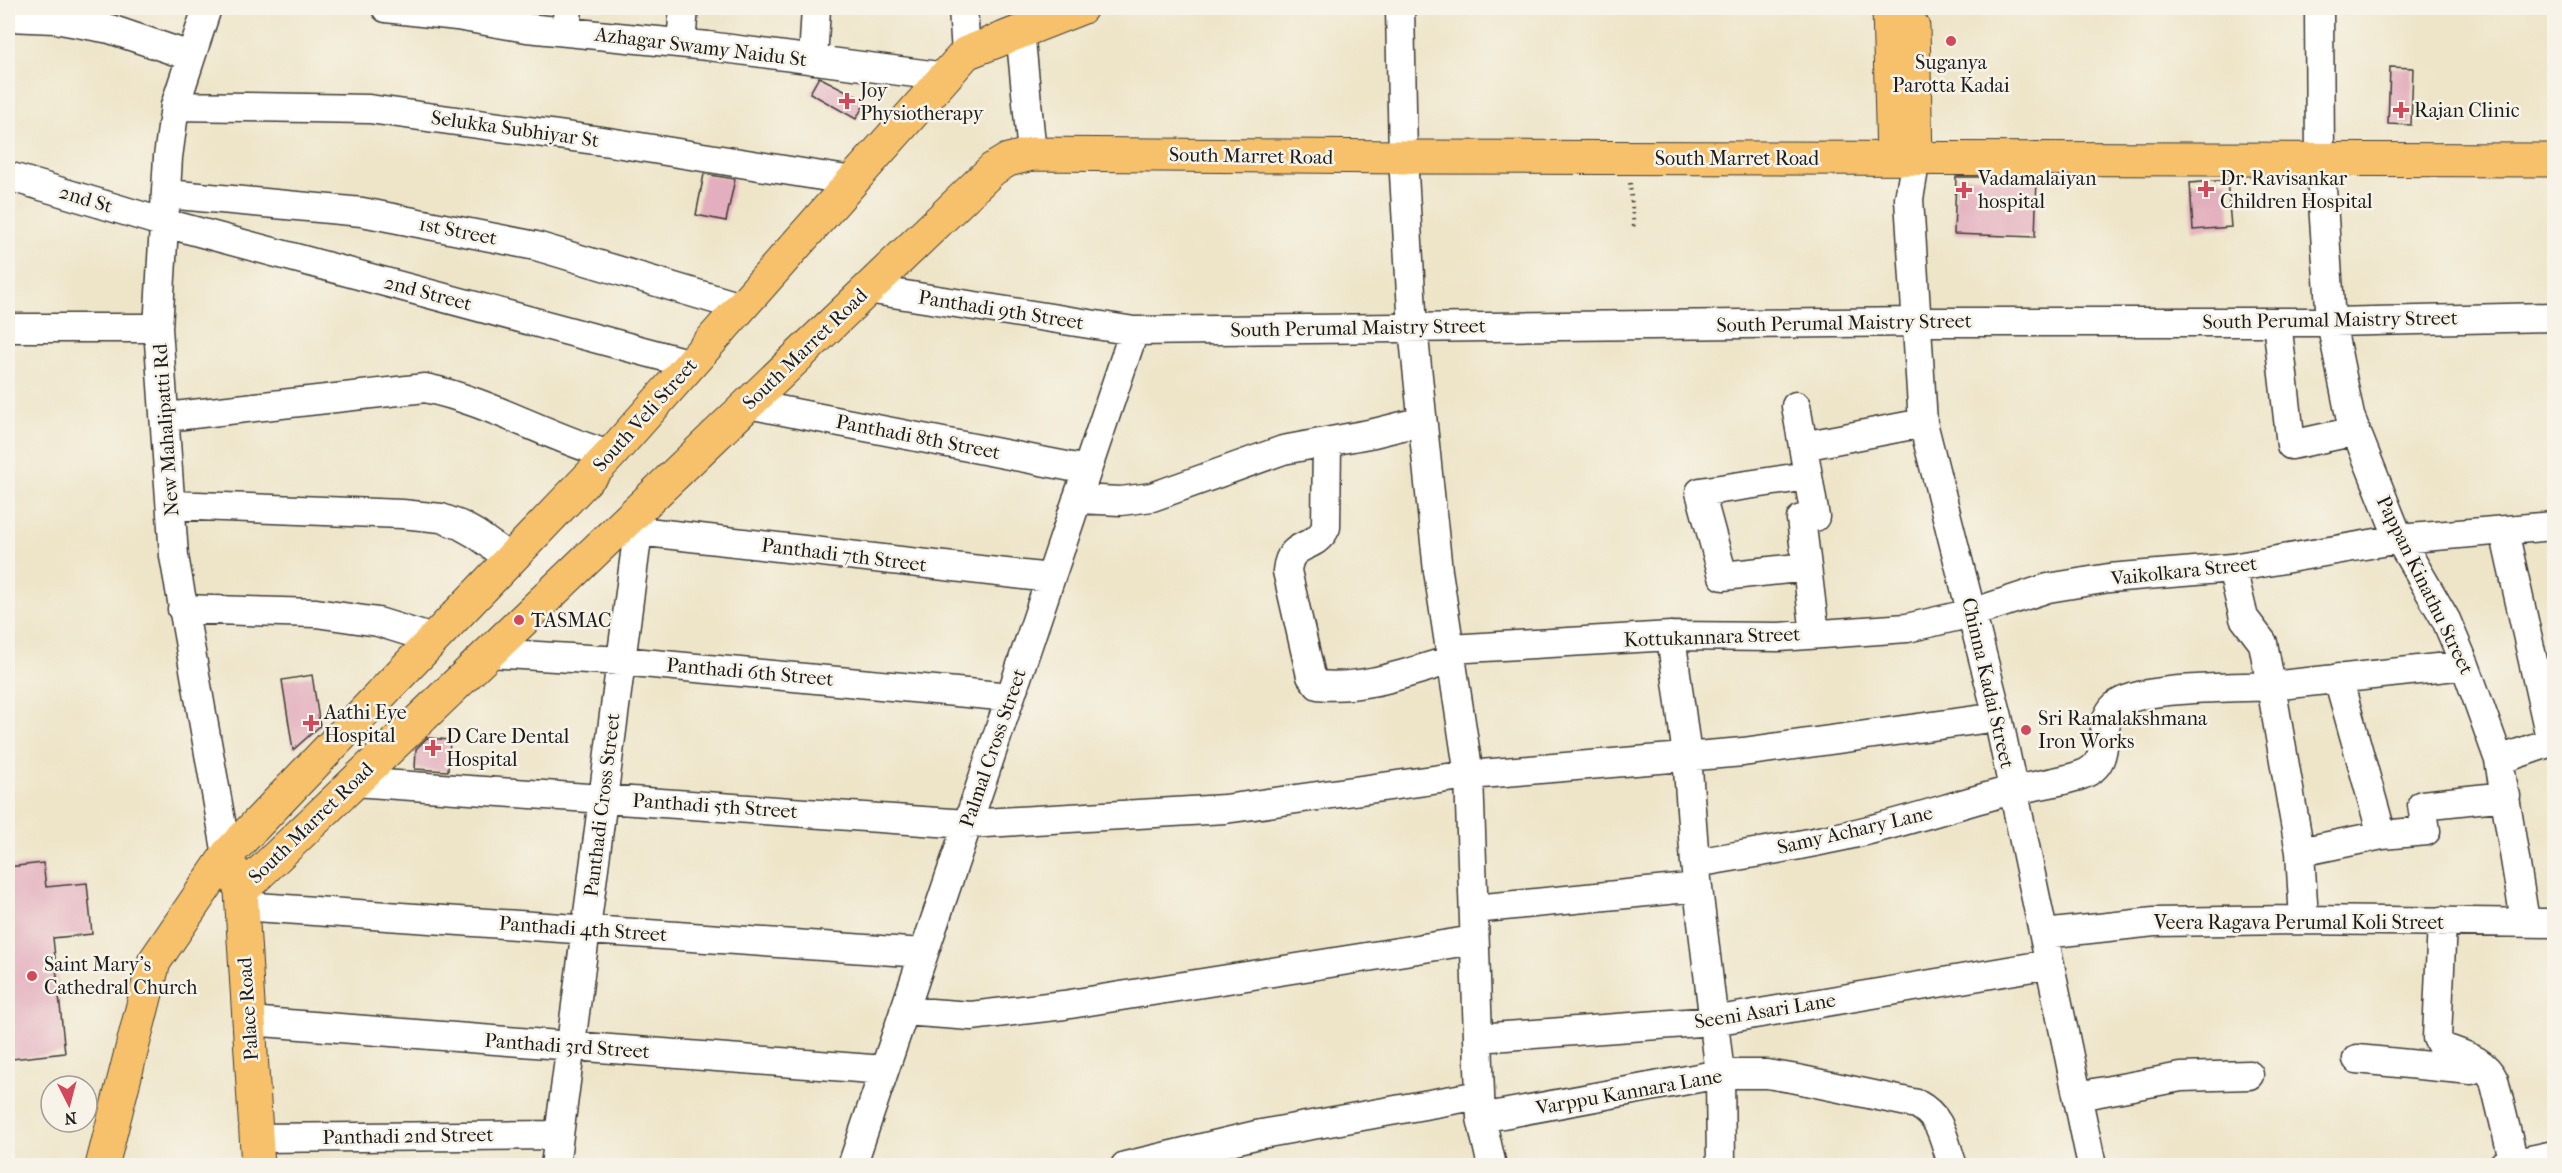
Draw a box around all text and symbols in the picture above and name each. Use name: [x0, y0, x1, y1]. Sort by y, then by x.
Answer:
street label: Azhagar Swamy Naidu St: [593, 22, 808, 71]
marker: Suganya Parotta Kadai: [1944, 34, 1958, 48]
place label: Suganya Parotta Kadai: [1892, 51, 2010, 97]
place label: Joy Physiotherapy: [858, 79, 985, 125]
marker: Joy Physiotherapy: [838, 92, 856, 110]
place label: Rajan Clinic: [2414, 99, 2520, 122]
marker: Rajan Clinic: [2392, 101, 2410, 119]
street label: Selukka Subhiyar St: [429, 106, 601, 152]
street label: South Marret Road: [1169, 143, 1335, 169]
street label: South Marret Road: [1655, 147, 1820, 170]
place label: Vadamalaiyan hospital: [1977, 167, 2097, 213]
place label: Dr. Ravisankar Children Hospital: [2220, 167, 2373, 213]
street label: 2nd St: [57, 180, 115, 218]
marker: Dr. Ravisankar Children Hospital: [2197, 180, 2215, 198]
marker: Vadamalaiyan hospital: [1955, 181, 1973, 199]
street label: 1st Street: [417, 212, 499, 250]
street label: 2nd Street: [382, 270, 474, 316]
street label: South Marret Road: [738, 283, 873, 414]
street label: Panthadi 9th Street: [917, 286, 1085, 334]
street label: South Perumal Maistry Street: [2202, 306, 2458, 334]
street label: South Perumal Maistry Street: [1716, 309, 1972, 337]
street label: South Perumal Maistry Street: [1230, 314, 1486, 342]
street label: New Mahalipatti Rd: [148, 342, 184, 517]
street label: South Veli Street: [588, 354, 702, 476]
street label: Panthadi 8th Street: [834, 410, 1002, 464]
street label: Pappan Kinathu Street: [2372, 492, 2478, 678]
street label: Panthadi 7th Street: [760, 533, 928, 577]
street label: Vaikolkara Street: [2109, 552, 2258, 590]
street label: Chinna Kadai Street: [1957, 595, 2019, 771]
place label: TASMAC: [531, 609, 612, 632]
marker: TASMAC: [512, 613, 526, 627]
street label: Kottukannara Street: [1623, 622, 1801, 652]
street label: Panthadi 6th Street: [666, 653, 834, 691]
street label: Palmal Cross Street: [955, 666, 1031, 830]
place label: Aathi Eye Hospital: [323, 701, 407, 747]
place label: Sri Ramalakshmana Iron Works: [2038, 707, 2208, 753]
street label: Panthadi Cross Street: [579, 712, 625, 898]
marker: Aathi Eye Hospital: [302, 714, 320, 732]
marker: Sri Ramalakshmana Iron Works: [2019, 723, 2033, 737]
place label: D Care Dental Hospital: [446, 725, 570, 771]
marker: D Care Dental Hospital: [424, 739, 442, 757]
street label: South Marret Road: [244, 757, 379, 888]
street label: Panthadi 5th Street: [632, 789, 798, 823]
street label: Samy Achary Lane: [1775, 801, 1935, 859]
street label: Veera Ragava Perumal Koli Street: [2153, 911, 2444, 934]
street label: Panthadi 4th Street: [498, 912, 668, 946]
place label: Saint Mary's Cathedral Church: [44, 953, 198, 999]
street label: Palace Road: [233, 956, 263, 1061]
marker: Saint Mary's Cathedral Church: [25, 969, 39, 983]
street label: Seeni Asari Lane: [1693, 988, 1838, 1034]
street label: Panthadi 3rd Street: [484, 1029, 650, 1063]
street label: Varppu Kannara Lane: [1533, 1064, 1724, 1120]
north arrow: [39, 1074, 99, 1134]
text: N: [63, 1108, 78, 1129]
street label: Panthadi 2nd Street: [322, 1123, 494, 1149]

